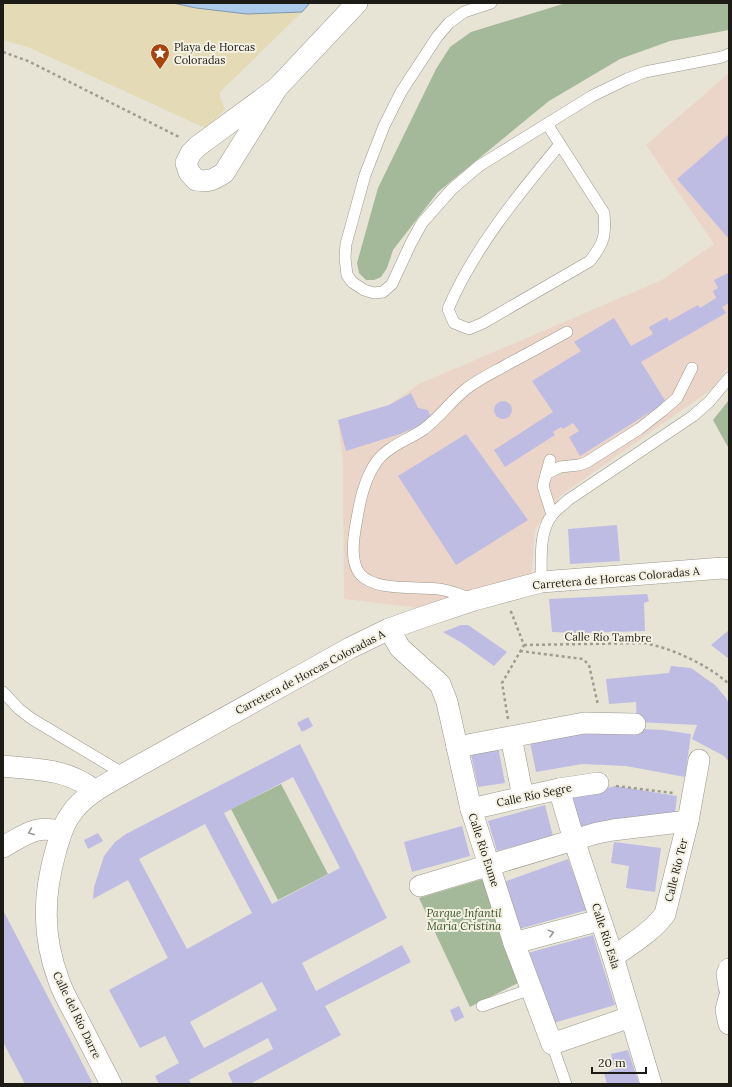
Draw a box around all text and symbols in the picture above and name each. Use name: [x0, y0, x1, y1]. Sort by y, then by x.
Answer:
place label: Playa de Horcas Coloradas: [174, 40, 255, 67]
place icon: Playa de Horcas Coloradas: [149, 42, 171, 70]
street label: Carretera de Horcas Coloradas A: [532, 564, 701, 592]
street label: Carretera de Horcas Coloradas A: [233, 626, 388, 718]
street label: Calle Río Tambre: [564, 629, 652, 645]
street label: Calle Río Segre: [495, 780, 573, 810]
street label: Calle Río Eume: [466, 811, 503, 889]
one-way arrow: [28, 828, 35, 836]
street label: Calle Río Ter: [661, 837, 691, 903]
street label: Calle Río Esla: [589, 901, 623, 971]
park label: Parque Infantil María Cristina: [427, 906, 502, 933]
one-way arrow: [548, 929, 555, 938]
street label: Calle del Río Darre: [50, 969, 104, 1061]
scale bar: [592, 1049, 646, 1075]
text: 20 m: [598, 1055, 626, 1070]

